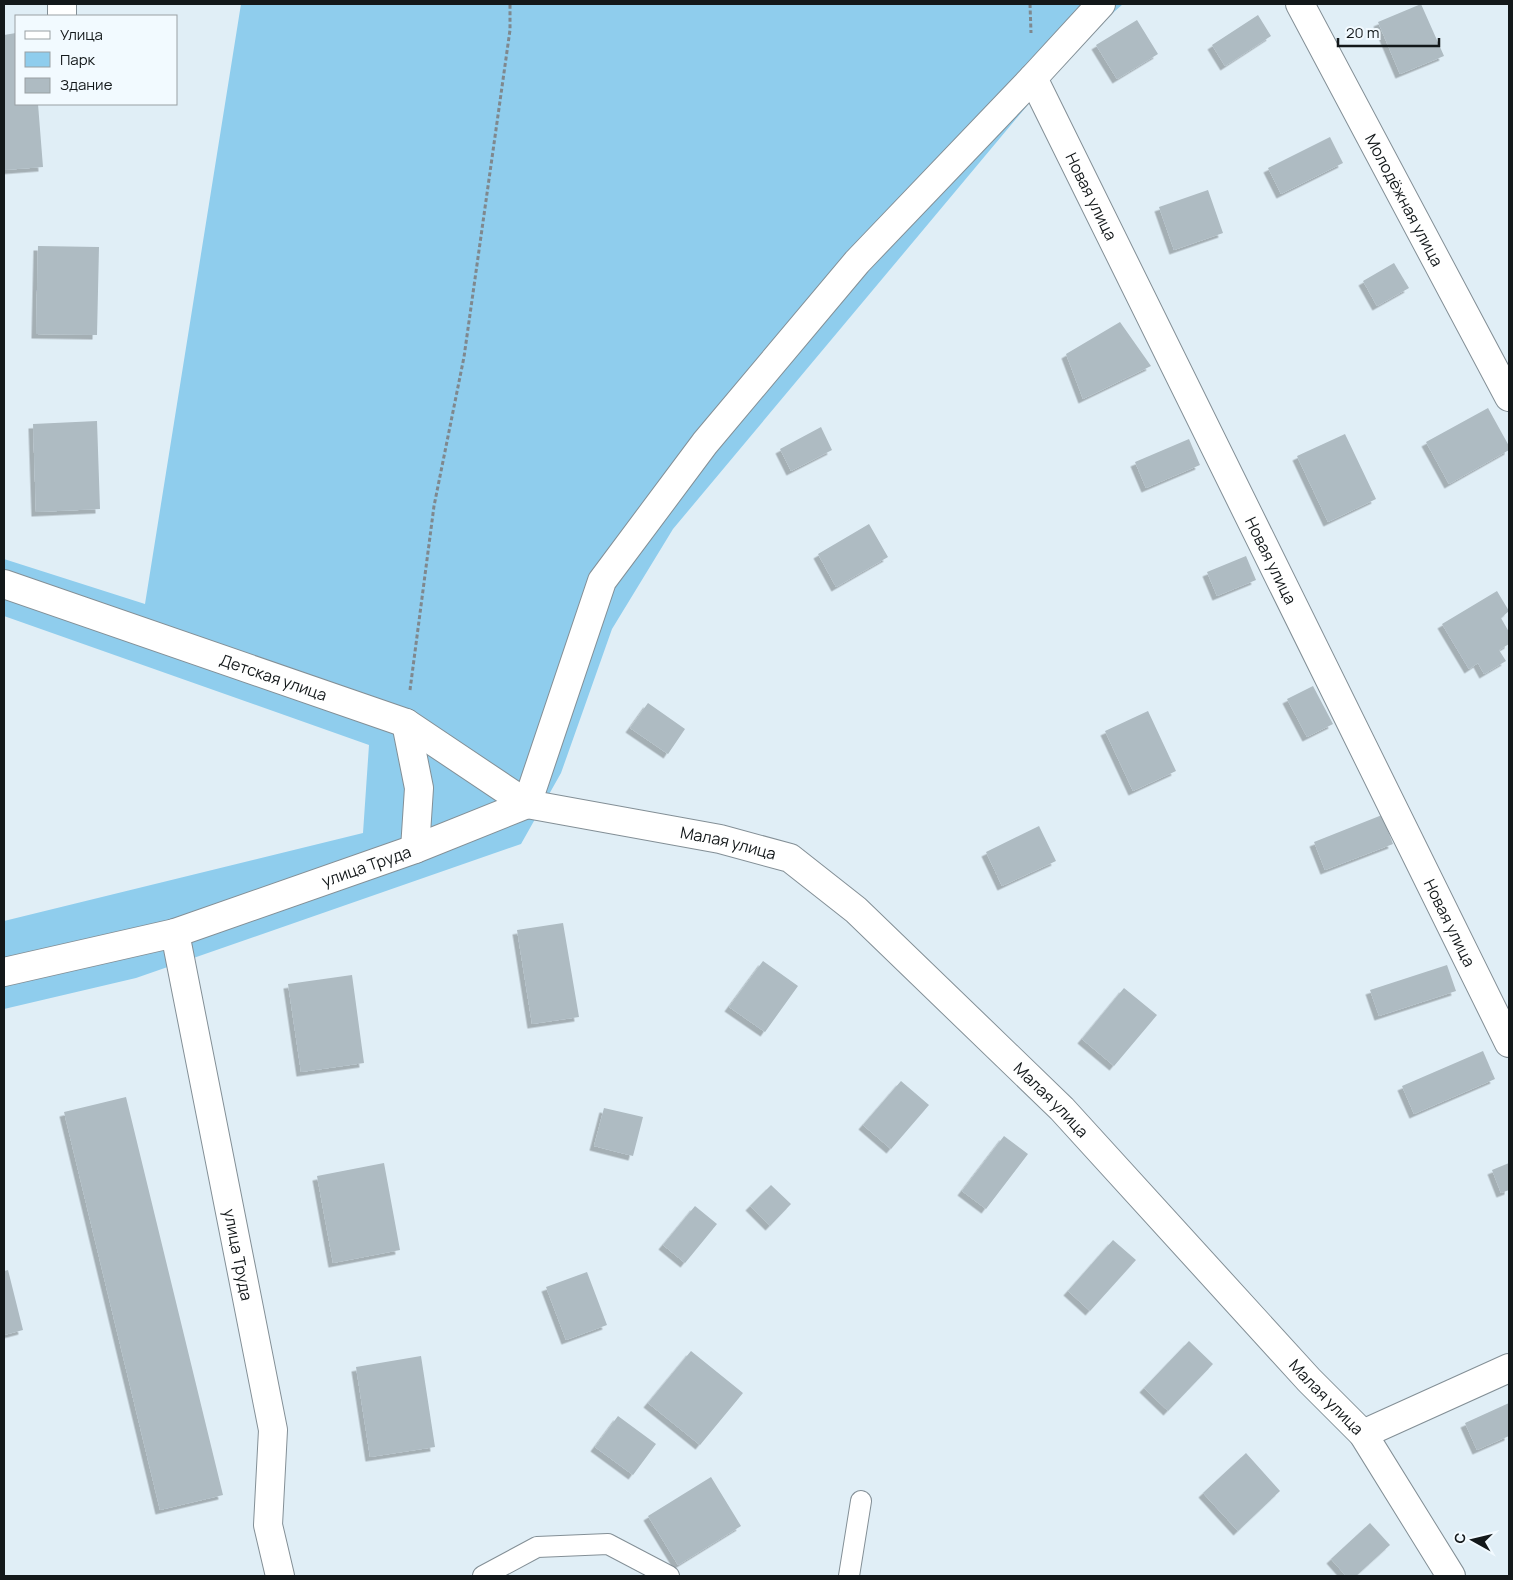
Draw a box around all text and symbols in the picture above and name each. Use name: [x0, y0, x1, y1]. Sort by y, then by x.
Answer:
legend: [15, 15, 178, 105]
scale bar: [1338, 15, 1439, 47]
text: 20 m: [1346, 22, 1379, 43]
text: Улица: [60, 24, 103, 45]
text: Парк: [60, 49, 96, 70]
text: Здание: [60, 74, 113, 95]
street label: Молодёжная улица: [1360, 130, 1448, 270]
street label: Новая улица: [1060, 149, 1122, 244]
street label: Новая улица: [1240, 513, 1302, 608]
street label: Детская улица: [217, 648, 330, 706]
street label: Малая улица: [679, 821, 779, 865]
street label: улица Труда: [319, 840, 414, 892]
street label: Новая улица: [1419, 875, 1481, 970]
street label: Малая улица: [1009, 1057, 1094, 1142]
street label: улица Труда: [219, 1207, 258, 1303]
street label: Малая улица: [1284, 1354, 1368, 1439]
north arrow: [1448, 1515, 1498, 1565]
text: С: [1450, 1532, 1470, 1545]

